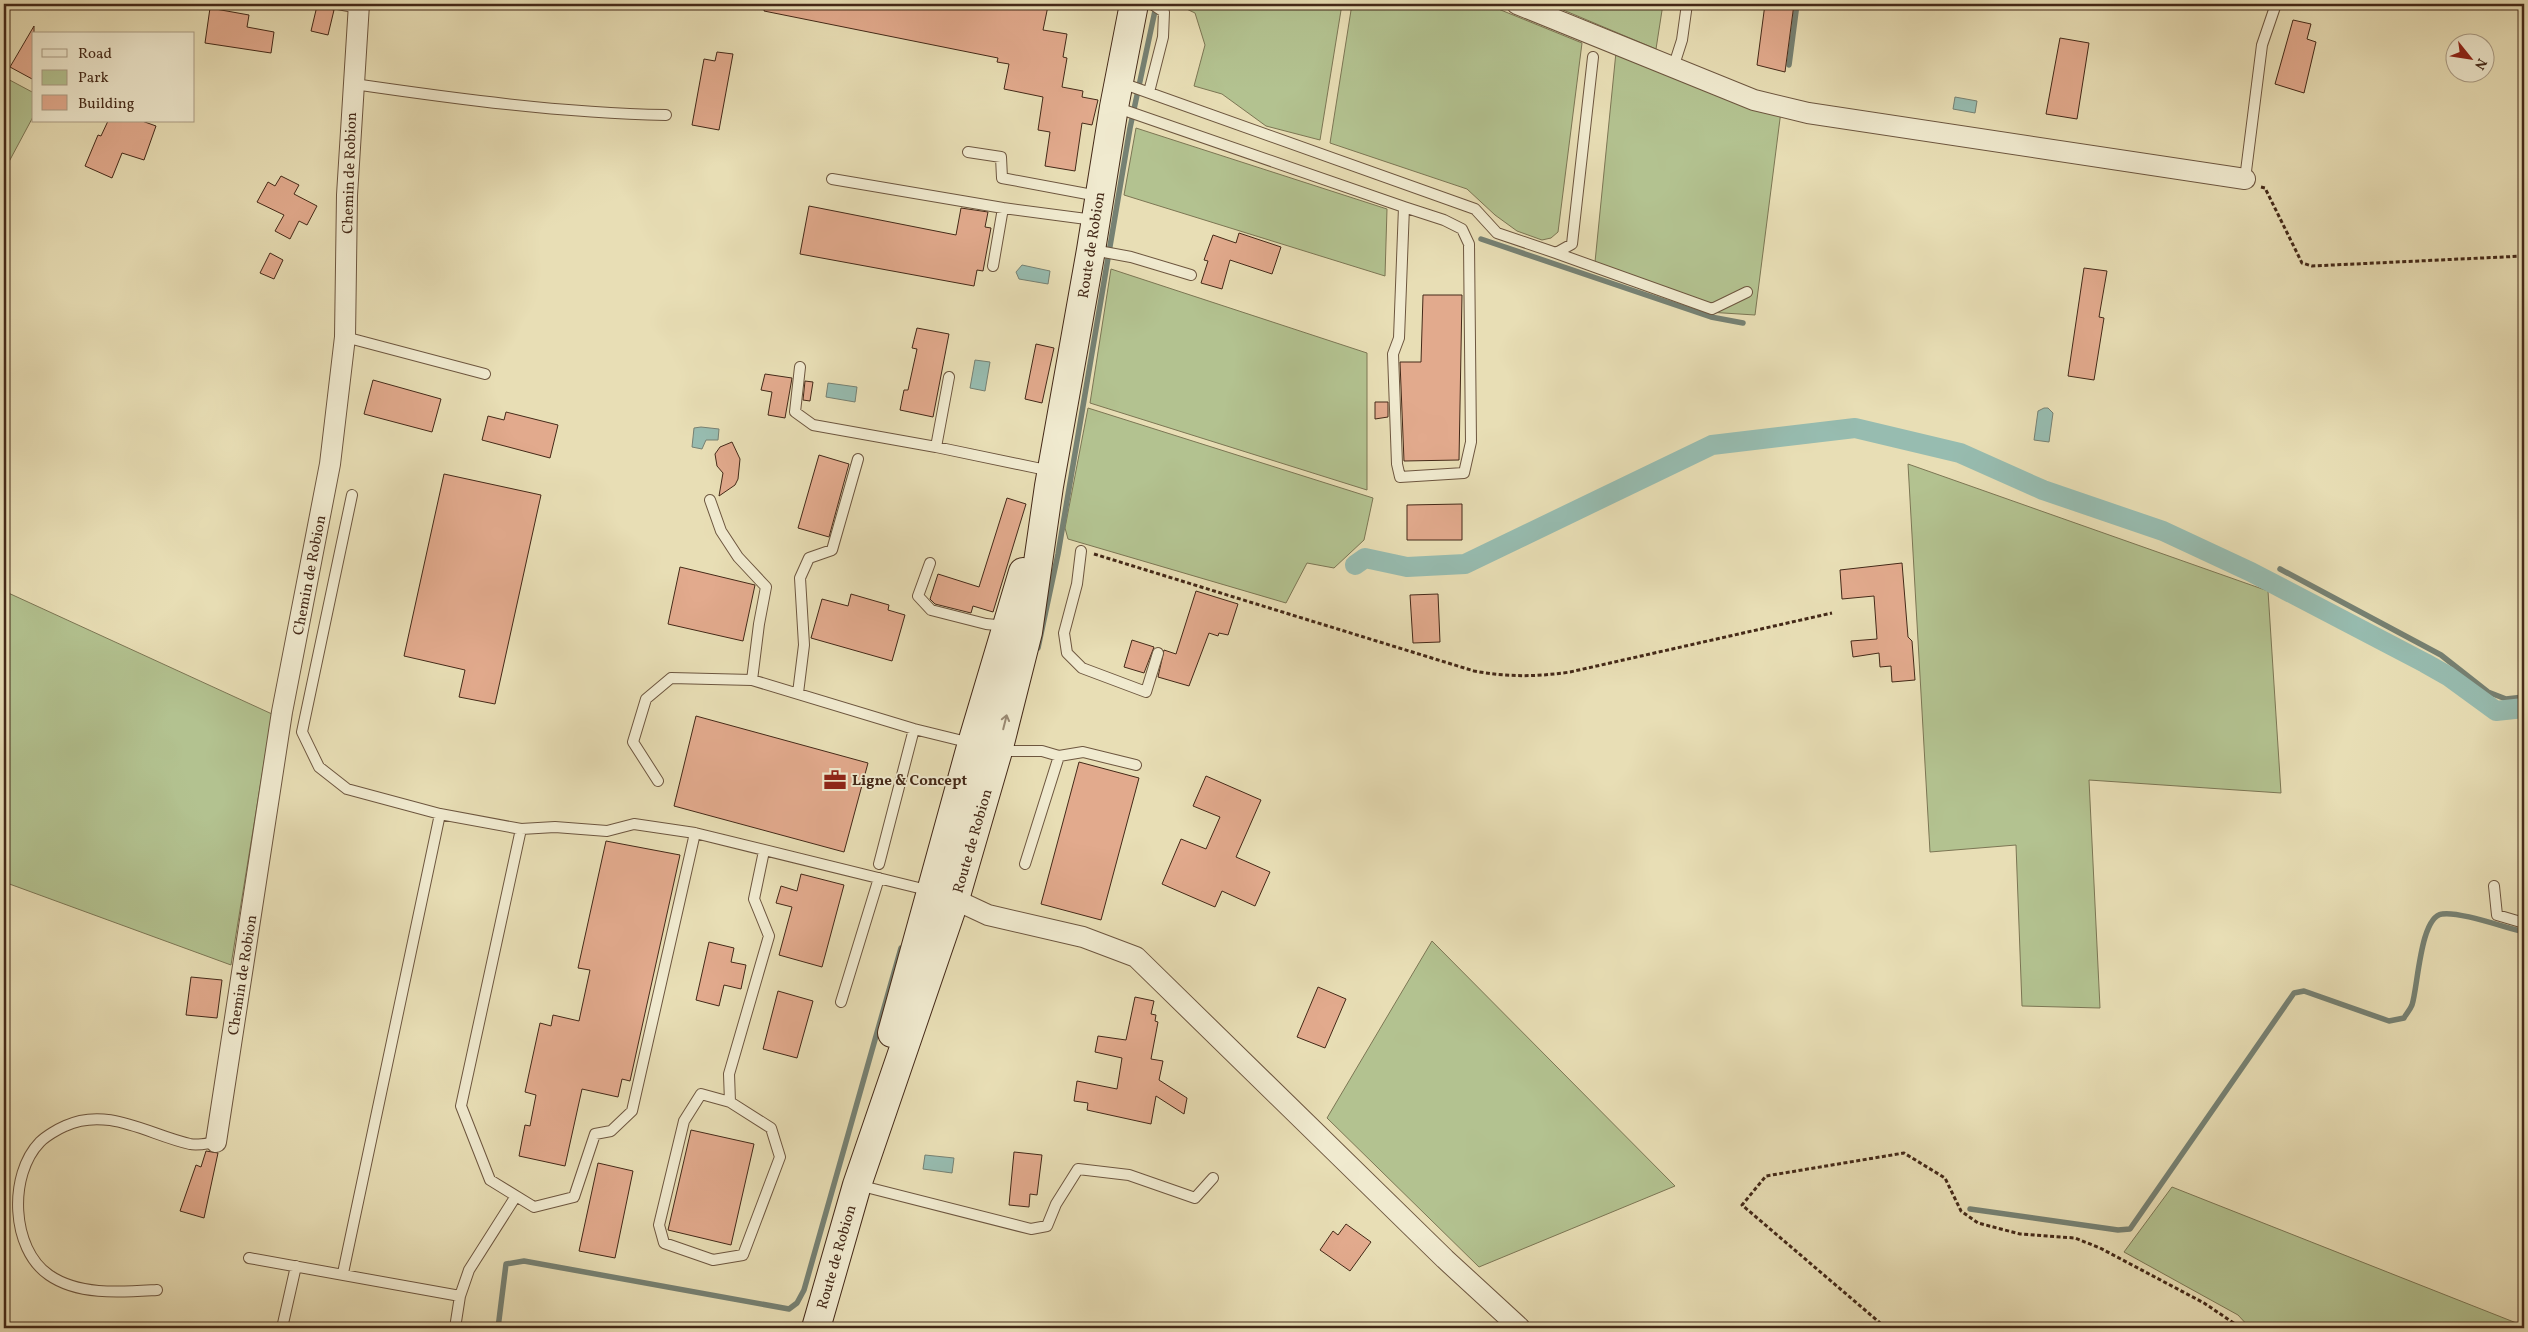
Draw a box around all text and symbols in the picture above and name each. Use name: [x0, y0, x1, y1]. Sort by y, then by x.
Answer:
legend: [32, 32, 195, 122]
north arrow: [2446, 32, 2496, 82]
text: Road: [78, 44, 112, 65]
text: N: [2469, 55, 2491, 73]
text: Park: [78, 68, 109, 89]
text: Building: [78, 94, 135, 115]
street label: Chemin de Robion: [338, 112, 363, 234]
street label: Route de Robion: [1074, 190, 1111, 300]
street label: Chemin de Robion: [289, 514, 332, 637]
one-way arrow: [1001, 715, 1010, 731]
office icon: Ligne & Concept: [822, 767, 848, 793]
place label: Ligne & Concept: [852, 771, 967, 792]
street label: Route de Robion: [949, 787, 998, 896]
street label: Chemin de Robion: [224, 913, 263, 1037]
street label: Route de Robion: [813, 1203, 862, 1312]

